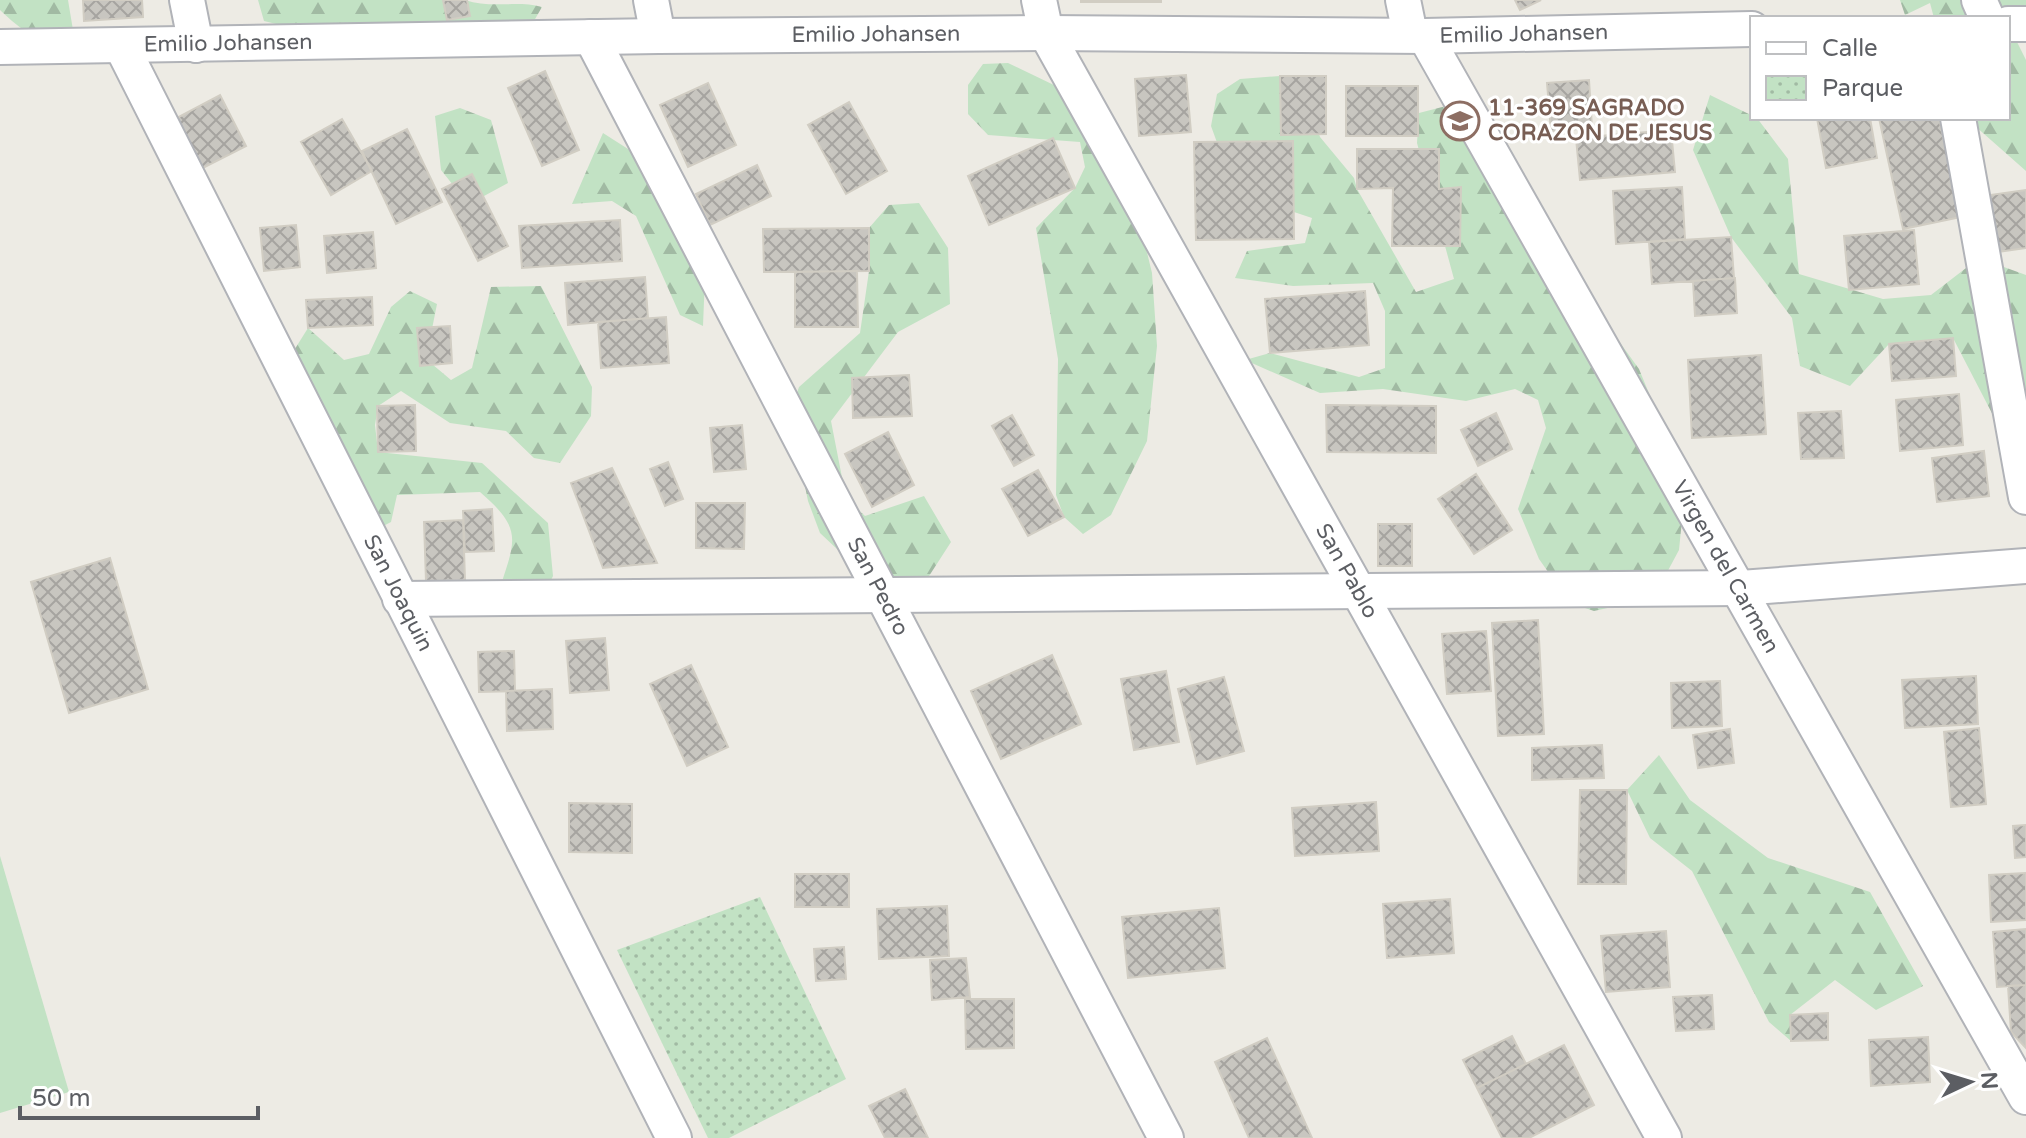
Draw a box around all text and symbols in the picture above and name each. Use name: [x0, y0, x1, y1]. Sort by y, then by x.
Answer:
legend: [1750, 16, 2010, 120]
street label: Emilio Johansen: [1439, 19, 1609, 49]
street label: Emilio Johansen: [791, 21, 960, 48]
street label: Emilio Johansen: [143, 29, 313, 58]
text: Calle: [1822, 34, 1878, 63]
text: Parque: [1822, 74, 1903, 103]
place label: 11-369 SAGRADO CORAZON DE JESUS: [1488, 95, 1713, 146]
school or university icon: 11-369 SAGRADO CORAZON DE JESUS: [1439, 100, 1481, 142]
street label: Virgen del Carmen: [1667, 476, 1785, 658]
street label: San Pablo: [1310, 519, 1384, 623]
street label: San Joaquin: [358, 530, 439, 656]
street label: San Pedro: [842, 533, 914, 640]
north arrow: [1930, 1042, 2010, 1122]
scale bar: [20, 1070, 258, 1120]
text: N: [1975, 1071, 2003, 1090]
text: 50 m: [32, 1084, 90, 1113]

